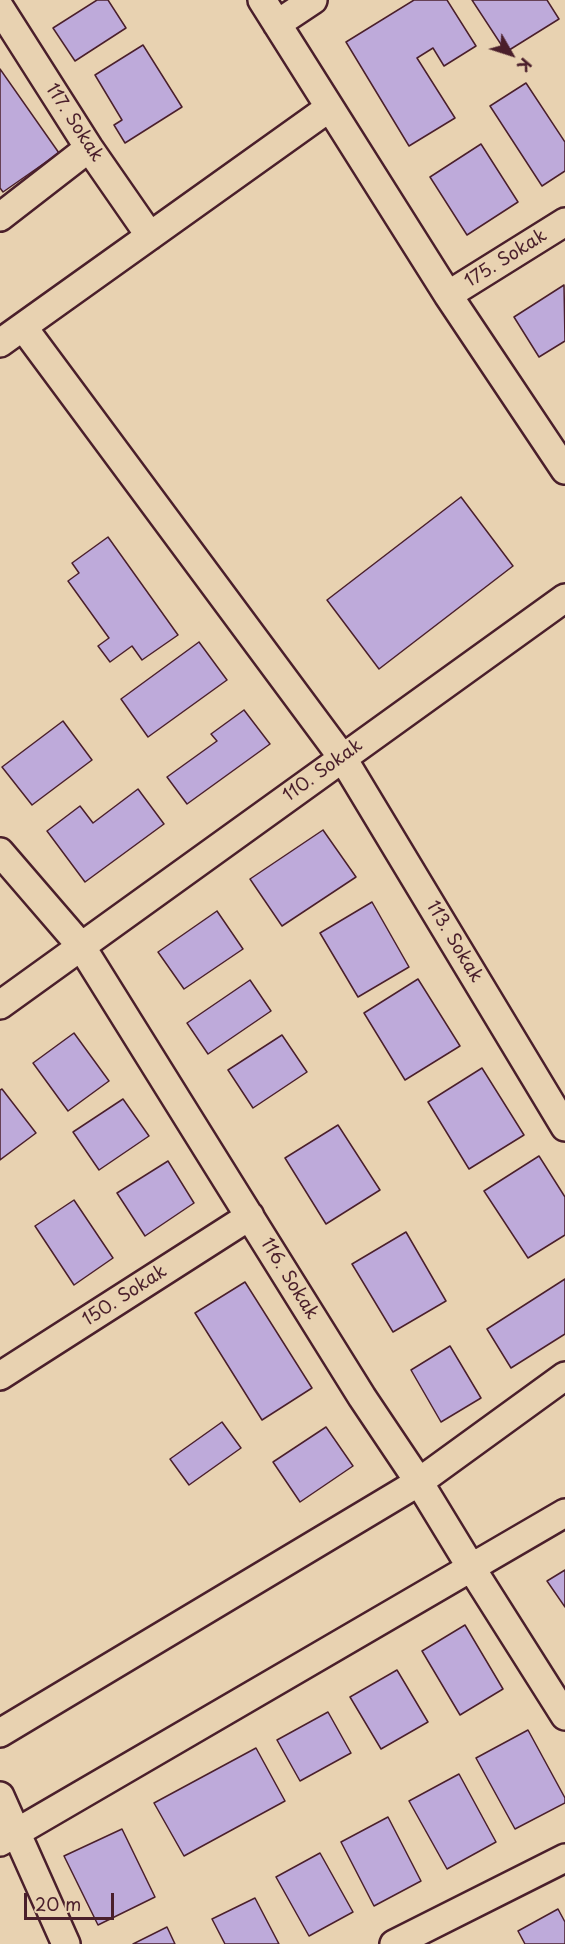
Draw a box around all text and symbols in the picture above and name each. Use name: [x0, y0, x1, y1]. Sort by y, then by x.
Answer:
north arrow: [481, 24, 541, 84]
text: K: [512, 53, 538, 77]
street label: 117. Sokak: [41, 80, 107, 166]
street label: 175. Sokak: [461, 225, 551, 293]
street label: 110. Sokak: [279, 735, 367, 807]
street label: 113. Sokak: [421, 897, 487, 987]
street label: 116. Sokak: [256, 1234, 322, 1324]
street label: 150. Sokak: [79, 1261, 171, 1331]
scale bar: [27, 1881, 117, 1919]
text: 20 m: [35, 1890, 81, 1917]

